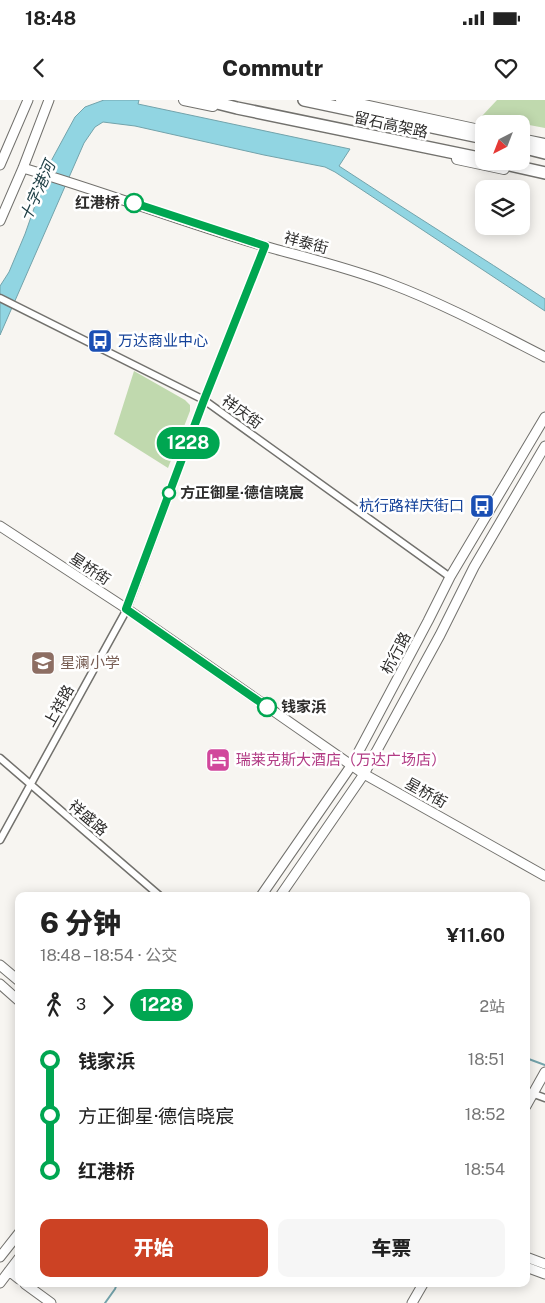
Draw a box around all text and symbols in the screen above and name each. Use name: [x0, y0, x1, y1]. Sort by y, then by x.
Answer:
text: 18:48: [25, 7, 76, 29]
icon: back: [25, 54, 53, 82]
icon: heart: [492, 54, 520, 82]
text: Commutr: [222, 55, 323, 81]
street label: 留石高架路: [353, 108, 430, 141]
north arrow: [475, 115, 530, 170]
map controls: [475, 115, 530, 235]
water label: 十字港河: [16, 155, 60, 224]
button: layers: [475, 180, 530, 235]
marker: 红港桥: [124, 193, 144, 213]
place label: 红港桥: [75, 194, 120, 211]
street label: 祥泰街: [282, 228, 330, 257]
bus stop icon: 万达商业中心: [87, 328, 113, 354]
place label: 万达商业中心: [118, 332, 208, 349]
street label: 祥庆街: [219, 391, 265, 432]
line badge: 1228: [153, 427, 223, 459]
text: 1228: [167, 432, 209, 453]
place label: 方正御星·德信晓宸: [180, 484, 304, 501]
marker: 方正御星·德信晓宸: [162, 486, 176, 500]
bus stop icon: 杭行路祥庆街口: [469, 493, 495, 519]
place label: 杭行路祥庆街口: [359, 497, 464, 514]
street label: 星桥街: [67, 549, 114, 588]
street label: 杭行路: [377, 629, 414, 677]
school or university icon: 星澜小学: [30, 650, 56, 676]
place label: 星澜小学: [60, 654, 120, 671]
street label: 上祥路: [40, 682, 77, 730]
marker: 钱家浜: [257, 697, 277, 717]
place label: 钱家浜: [281, 698, 326, 715]
hotel icon: 瑞莱克斯大酒店（万达广场店）: [205, 747, 231, 773]
place label: 瑞莱克斯大酒店（万达广场店）: [236, 751, 446, 768]
street label: 星桥街: [402, 774, 450, 811]
street label: 祥盛路: [66, 796, 111, 839]
text: 6 分钟: [40, 906, 121, 939]
text: ¥11.60: [446, 924, 505, 946]
text: 18:48 – 18:54 · 公交: [40, 946, 177, 965]
icon: walk: [40, 991, 68, 1019]
icon: forward: [94, 991, 122, 1019]
text: 1228: [140, 994, 183, 1015]
text: 3: [76, 995, 86, 1014]
text: 2站: [479, 997, 505, 1016]
text: 钱家浜: [78, 1050, 135, 1072]
text: 18:51: [468, 1050, 505, 1069]
text: 方正御星·德信晓宸: [78, 1105, 234, 1127]
text: 18:52: [465, 1105, 505, 1124]
text: 红港桥: [78, 1160, 135, 1182]
text: 18:54: [464, 1160, 505, 1179]
button: 开始: [40, 1219, 268, 1277]
button: 车票: [278, 1219, 505, 1277]

